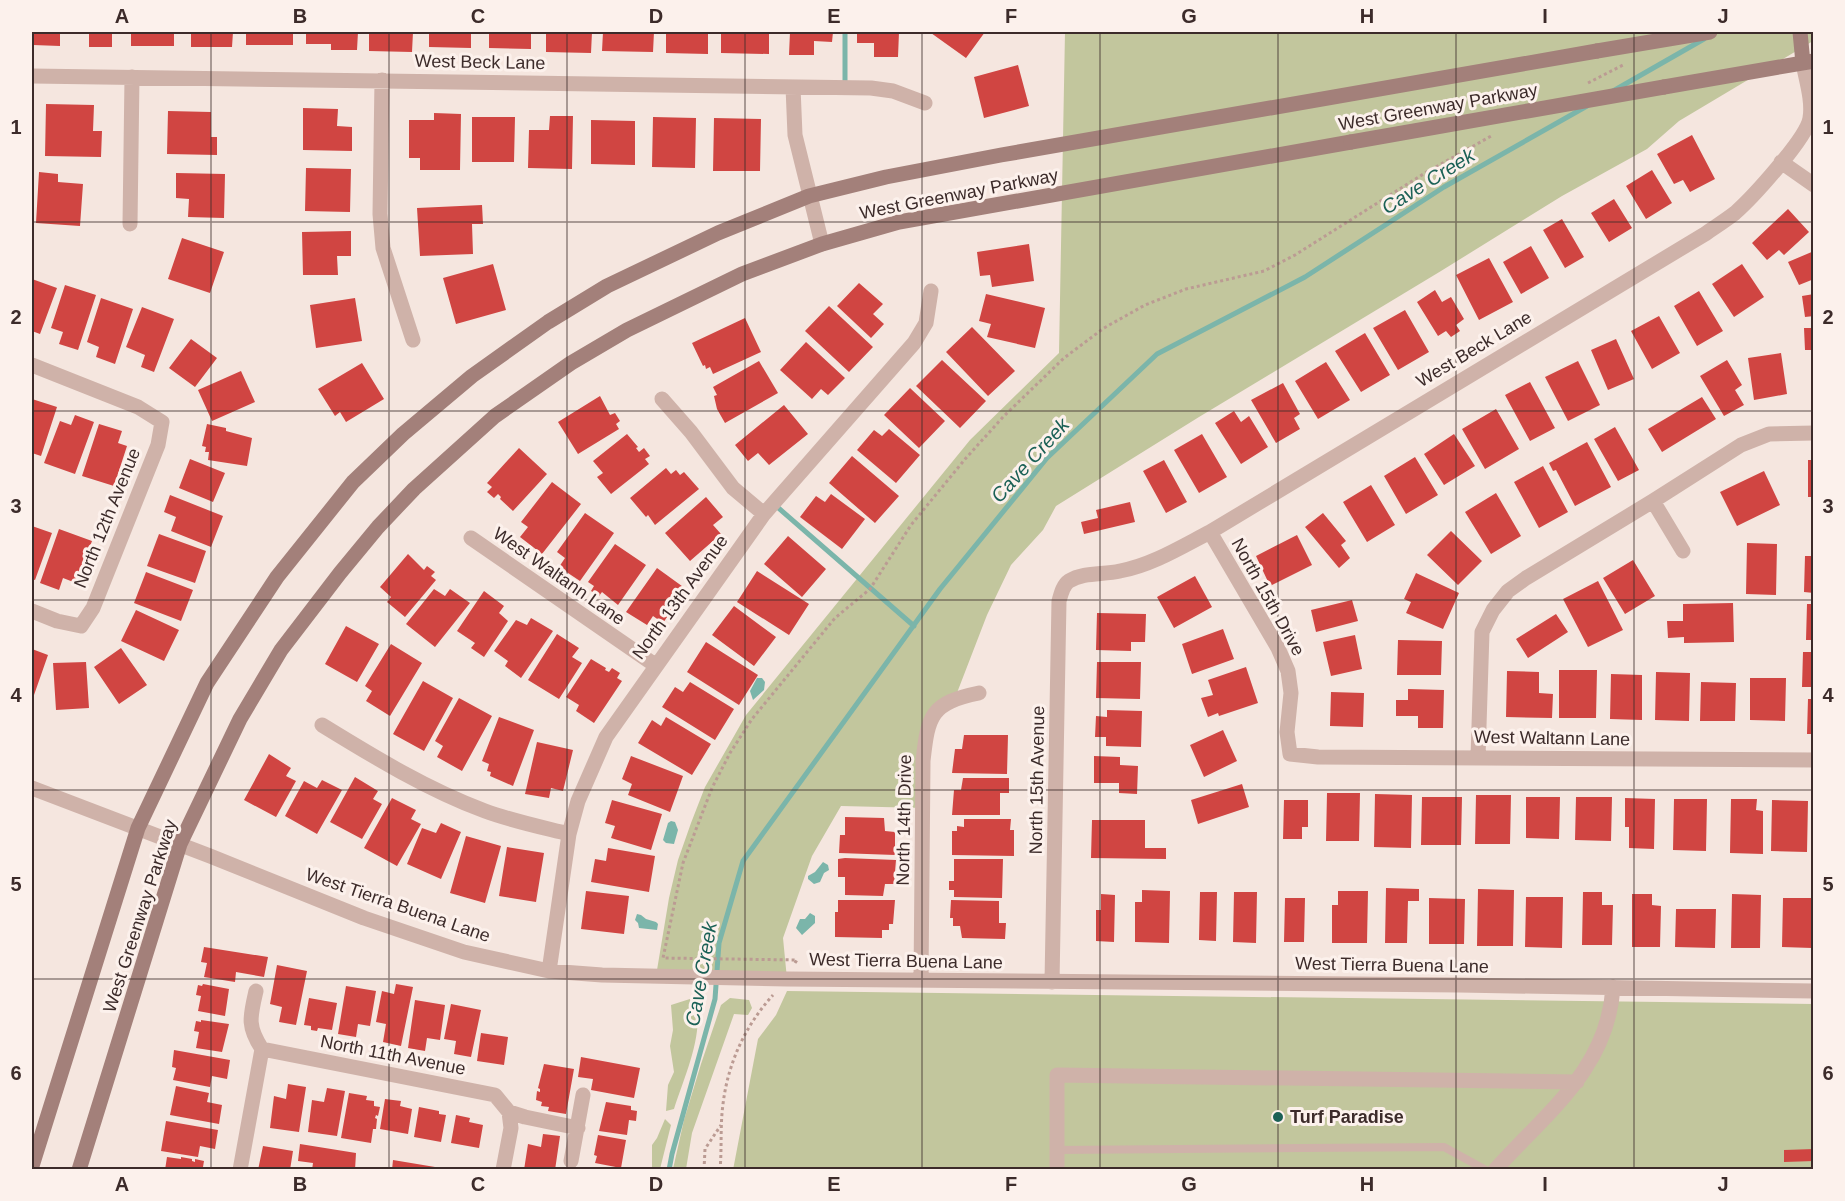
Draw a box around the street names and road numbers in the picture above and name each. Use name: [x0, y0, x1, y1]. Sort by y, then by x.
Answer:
street label: West Beck Lane: [414, 51, 546, 73]
street label: West Greenway Parkway: [1337, 80, 1539, 134]
street label: West Greenway Parkway: [858, 165, 1060, 223]
street label: West Beck Lane: [1413, 307, 1535, 391]
street label: North 12th Avenue: [70, 445, 144, 591]
street label: West Waltann Lane: [489, 523, 629, 629]
street label: North 13th Avenue: [628, 531, 732, 663]
street label: North 15th Drive: [1227, 535, 1309, 659]
street label: North 15th Avenue: [1026, 705, 1048, 855]
street label: West Waltann Lane: [1474, 727, 1630, 749]
street label: North 14th Drive: [893, 754, 915, 886]
street label: West Greenway Parkway: [99, 817, 181, 1015]
street label: West Tierra Buena Lane: [303, 864, 493, 946]
street label: West Tierra Buena Lane: [809, 949, 1003, 973]
street label: West Tierra Buena Lane: [1295, 953, 1489, 977]
street label: North 11th Avenue: [319, 1031, 467, 1079]

